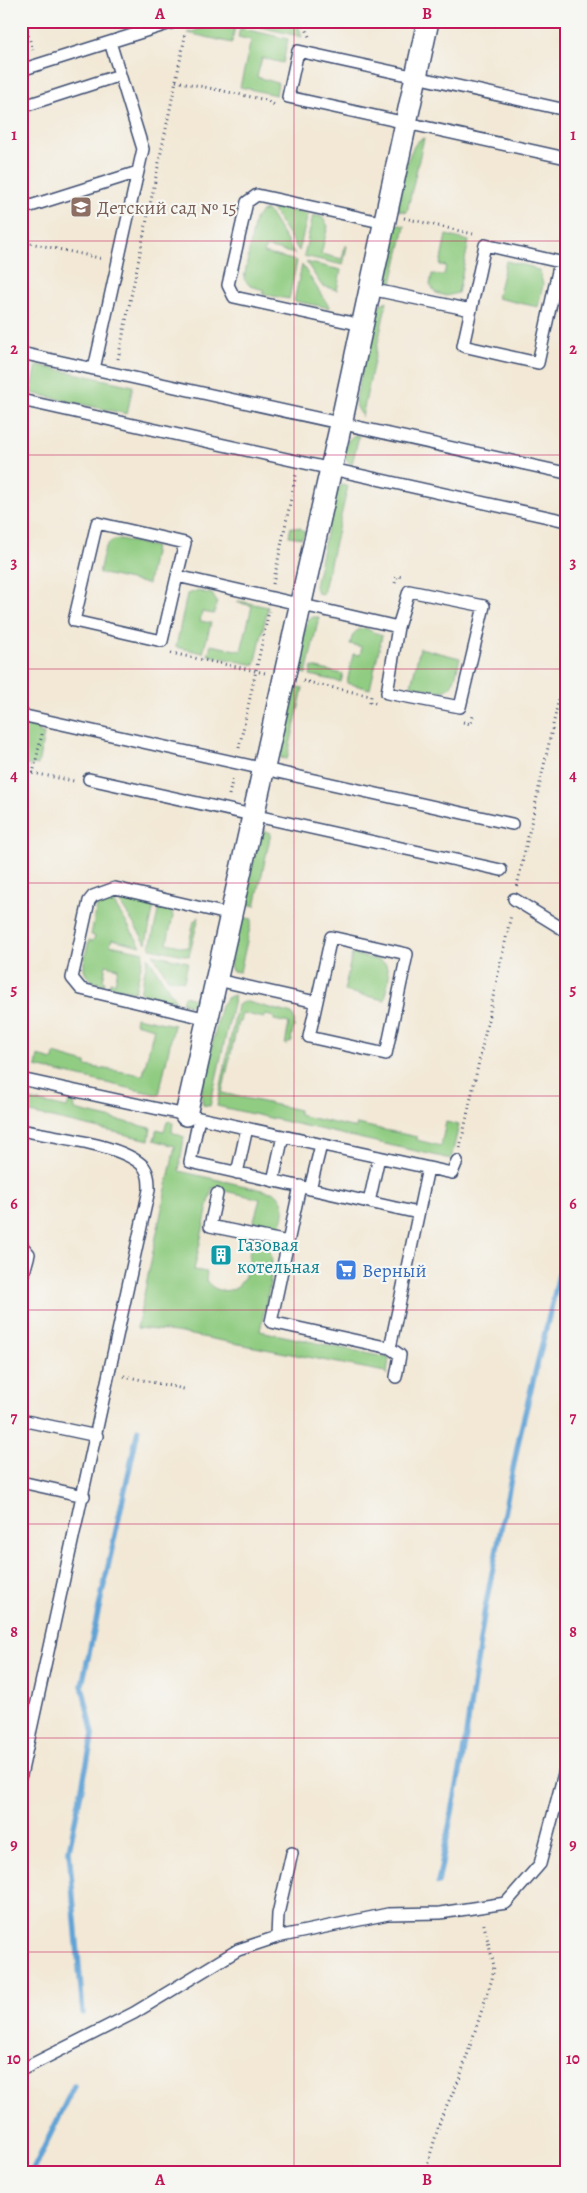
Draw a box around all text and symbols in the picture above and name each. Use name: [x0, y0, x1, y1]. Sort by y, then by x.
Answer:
text: A: [154, 3, 166, 25]
text: B: [422, 3, 432, 25]
text: 1: [11, 124, 17, 146]
text: 1: [570, 124, 576, 146]
school or university icon: Детский сад № 15: [69, 195, 93, 219]
place label: Детский сад № 15: [97, 195, 237, 221]
text: 2: [10, 338, 18, 360]
text: 2: [569, 338, 577, 360]
text: 3: [11, 552, 18, 574]
text: 3: [570, 552, 577, 574]
text: 4: [10, 765, 18, 787]
text: 4: [569, 765, 577, 787]
text: 5: [11, 979, 18, 1001]
text: 5: [570, 979, 577, 1001]
text: 6: [10, 1193, 18, 1215]
text: 6: [569, 1193, 577, 1215]
place label: Газовая котельная: [237, 1232, 320, 1280]
building icon: Газовая котельная: [209, 1243, 233, 1267]
supermarket icon: Верный: [334, 1258, 358, 1282]
place label: Верный: [362, 1258, 427, 1284]
text: 7: [11, 1407, 18, 1429]
text: 7: [570, 1407, 577, 1429]
text: 8: [10, 1621, 18, 1643]
text: 8: [569, 1621, 577, 1643]
text: 9: [10, 1834, 18, 1856]
text: 9: [569, 1834, 577, 1856]
text: 10: [7, 2048, 21, 2070]
text: 10: [566, 2048, 580, 2070]
text: A: [154, 2169, 166, 2191]
text: B: [422, 2169, 432, 2191]

